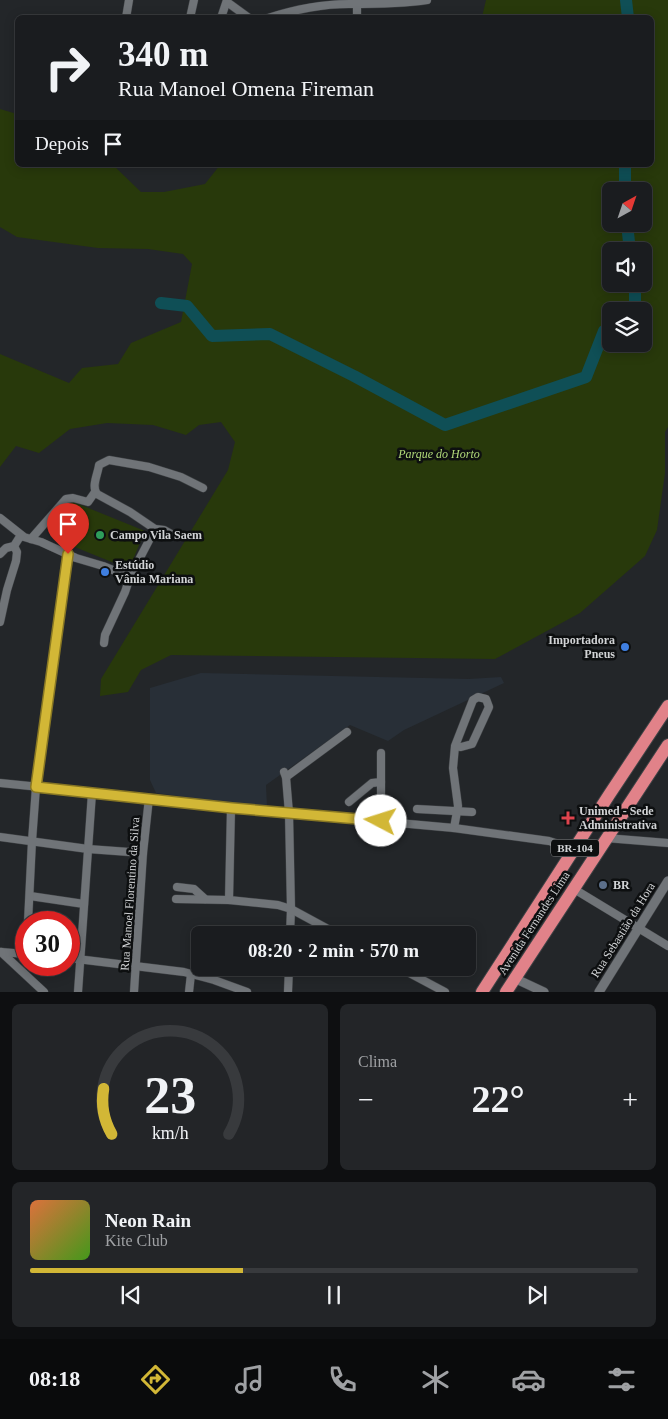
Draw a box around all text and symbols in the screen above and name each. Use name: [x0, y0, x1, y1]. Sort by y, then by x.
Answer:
icon: right: [35, 35, 100, 100]
text: 340 m: [118, 35, 208, 74]
text: Rua Manoel Omena Fireman: [118, 76, 374, 101]
icon: arrive: [99, 130, 127, 158]
text: Depois: [35, 133, 89, 154]
north arrow: [602, 182, 652, 232]
map controls: [602, 182, 652, 352]
button: sound: [602, 242, 652, 292]
button: layers: [602, 302, 652, 352]
park label: Parque do Horto: [397, 447, 480, 461]
pin: [47, 503, 89, 554]
icon: arrive: [54, 510, 82, 538]
place label: Campo Vila Saem: [110, 528, 202, 542]
marker: Campo Vila Saem: [94, 529, 106, 541]
place label: Estúdio Vânia Mariana: [115, 558, 193, 586]
marker: Estúdio Vânia Mariana: [99, 566, 111, 578]
place label: Importadora Pneus: [548, 633, 615, 661]
marker: Importadora Pneus: [619, 641, 631, 653]
position arrow: [354, 794, 406, 846]
place label: Unimed - Sede Administrativa: [579, 804, 657, 832]
marker: Unimed - Sede Administrativa: [561, 811, 575, 825]
street label: Rua Manoel Florentino da Silva: [118, 816, 142, 971]
road number: BR-104: [551, 840, 599, 856]
street label: Avenida Fernandes Lima: [495, 868, 573, 977]
place label: BR: [613, 878, 630, 892]
street label: Rua Sebastião da Hora: [588, 879, 658, 980]
marker: BR: [597, 879, 609, 891]
speed limit sign: 30: [15, 911, 80, 976]
text: 08:20 · 2 min · 570 m: [248, 940, 419, 961]
text: Clima: [358, 1053, 397, 1070]
text: 23: [144, 1067, 196, 1124]
text: 22°: [471, 1078, 525, 1120]
text: −: [358, 1084, 374, 1115]
text: +: [622, 1084, 638, 1115]
text: km/h: [152, 1123, 188, 1143]
text: Neon Rain: [105, 1210, 191, 1231]
text: Kite Club: [105, 1232, 168, 1249]
icon: previous: [117, 1281, 145, 1309]
icon: pause: [320, 1281, 348, 1309]
icon: next: [523, 1281, 551, 1309]
icon: directions: [138, 1362, 173, 1397]
icon: music: [232, 1362, 267, 1397]
icon: phone: [325, 1362, 360, 1397]
icon: climate: [418, 1362, 453, 1397]
icon: car: [511, 1362, 546, 1397]
icon: filters: [604, 1362, 639, 1397]
text: 08:18: [29, 1366, 80, 1391]

